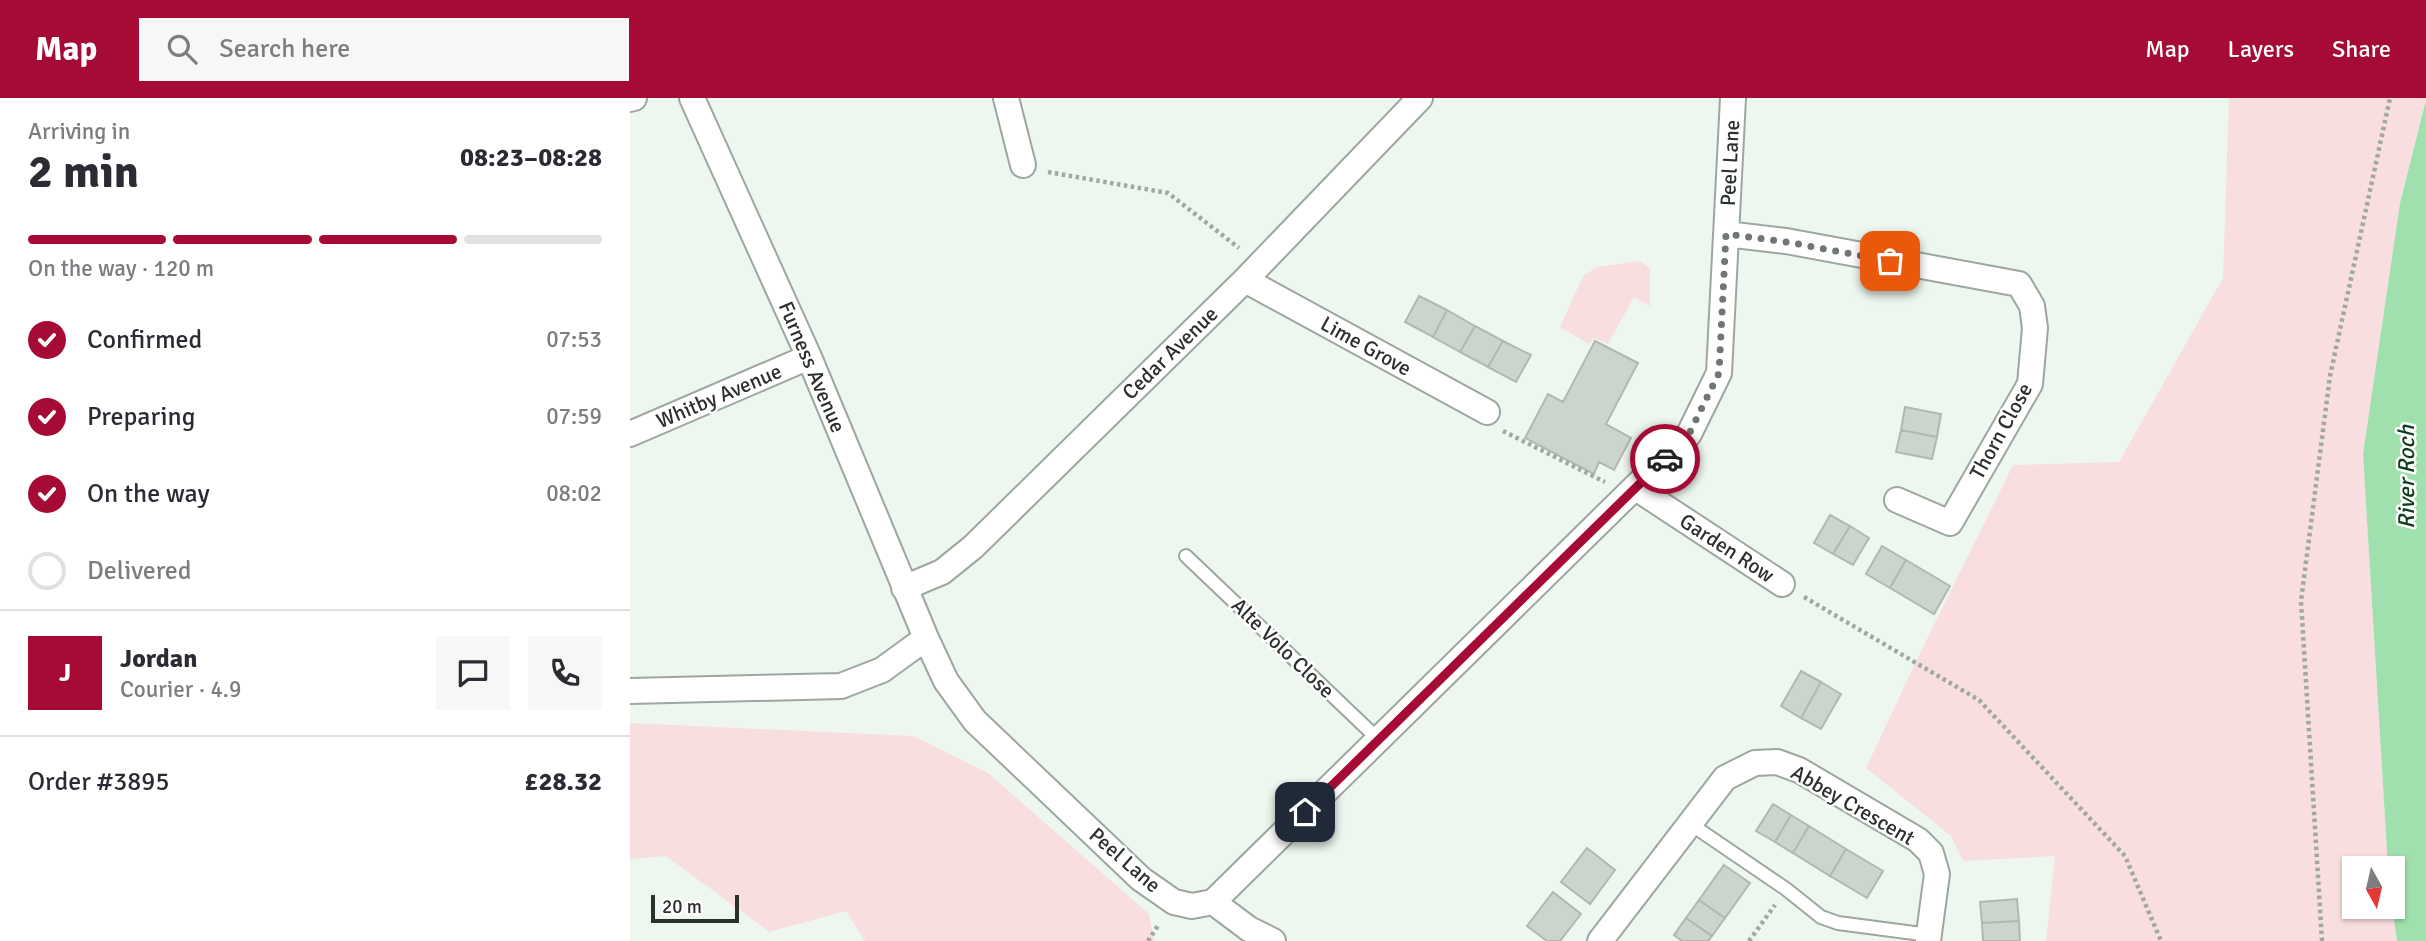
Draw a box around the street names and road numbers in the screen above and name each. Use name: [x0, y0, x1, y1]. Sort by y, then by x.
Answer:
street label: Peel Lane: [1715, 119, 1745, 207]
street label: Furness Avenue: [773, 297, 851, 437]
street label: Cedar Avenue: [1117, 301, 1223, 405]
street label: Lime Grove: [1316, 311, 1416, 381]
street label: Whitby Avenue: [653, 358, 785, 434]
street label: Thorn Close: [1964, 378, 2038, 484]
street label: Garden Row: [1675, 508, 1779, 588]
street label: Alte Volo Close: [1226, 592, 1340, 704]
street label: Abbey Crescent: [1787, 759, 1919, 851]
street label: Peel Lane: [1084, 822, 1166, 898]

